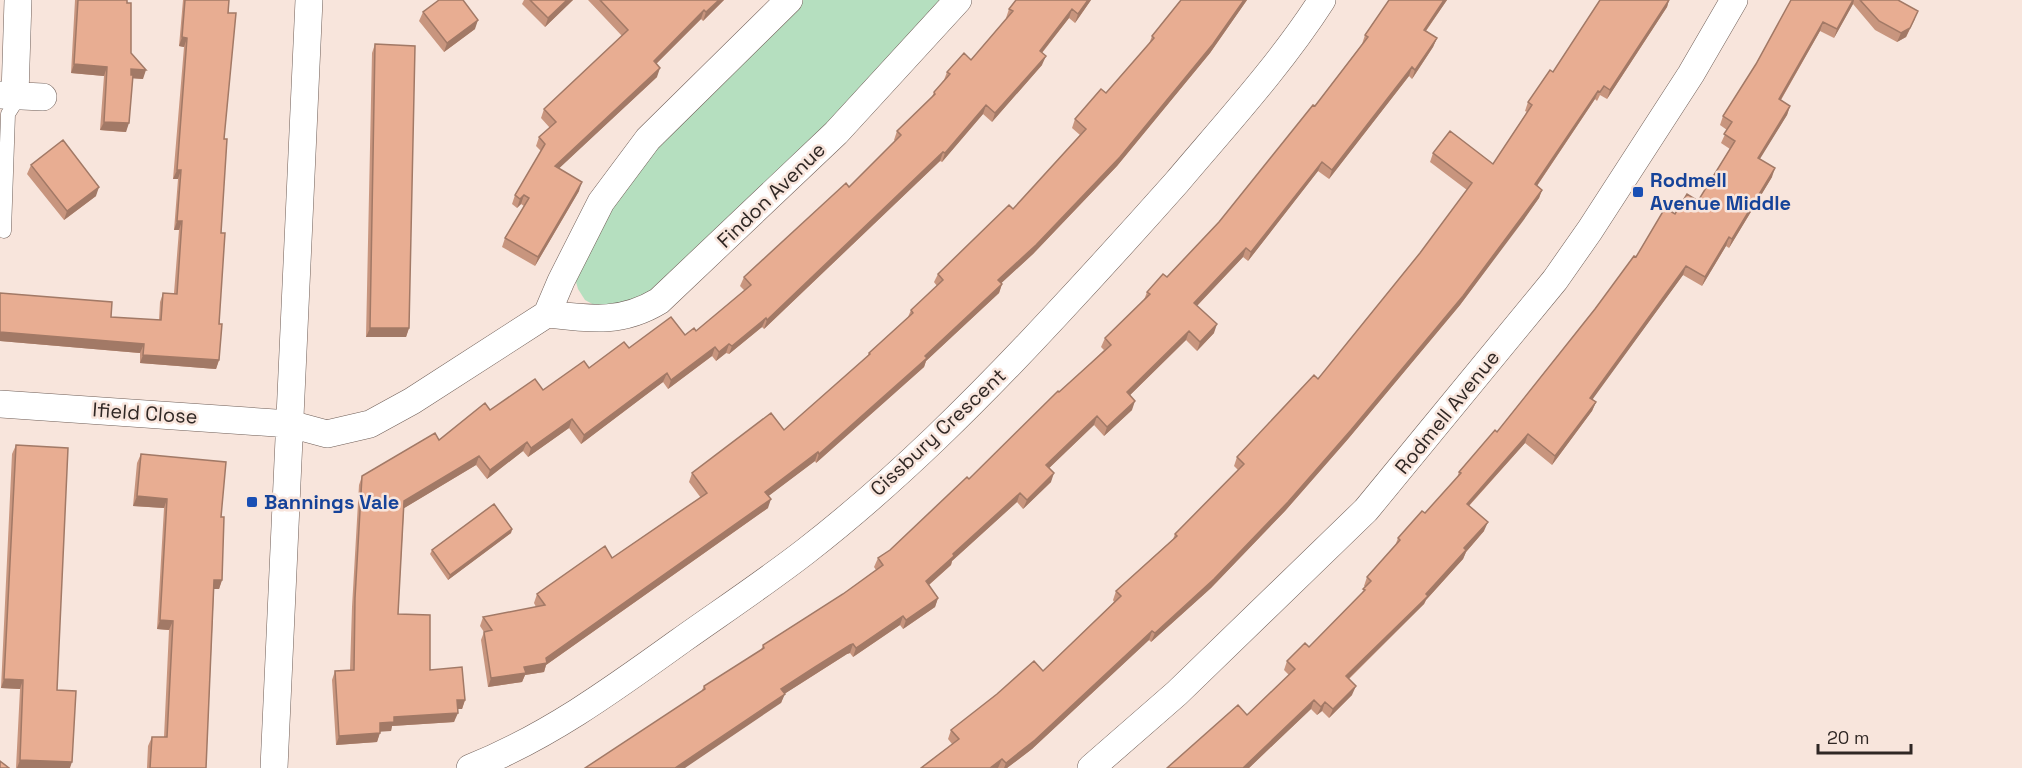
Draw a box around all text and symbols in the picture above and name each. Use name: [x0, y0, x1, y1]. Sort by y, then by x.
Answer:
street label: Findon Avenue: [711, 137, 831, 253]
place label: Rodmell Avenue Middle: [1650, 167, 1791, 216]
marker: Rodmell Avenue Middle: [1631, 185, 1645, 199]
street label: Rodmell Avenue: [1389, 345, 1505, 479]
street label: Cissbury Crescent: [865, 362, 1011, 502]
street label: Ifield Close: [92, 396, 198, 430]
place label: Bannings Vale: [264, 489, 399, 515]
marker: Bannings Vale: [245, 495, 259, 509]
scale bar: [1818, 717, 1911, 755]
text: 20 m: [1827, 726, 1870, 749]

